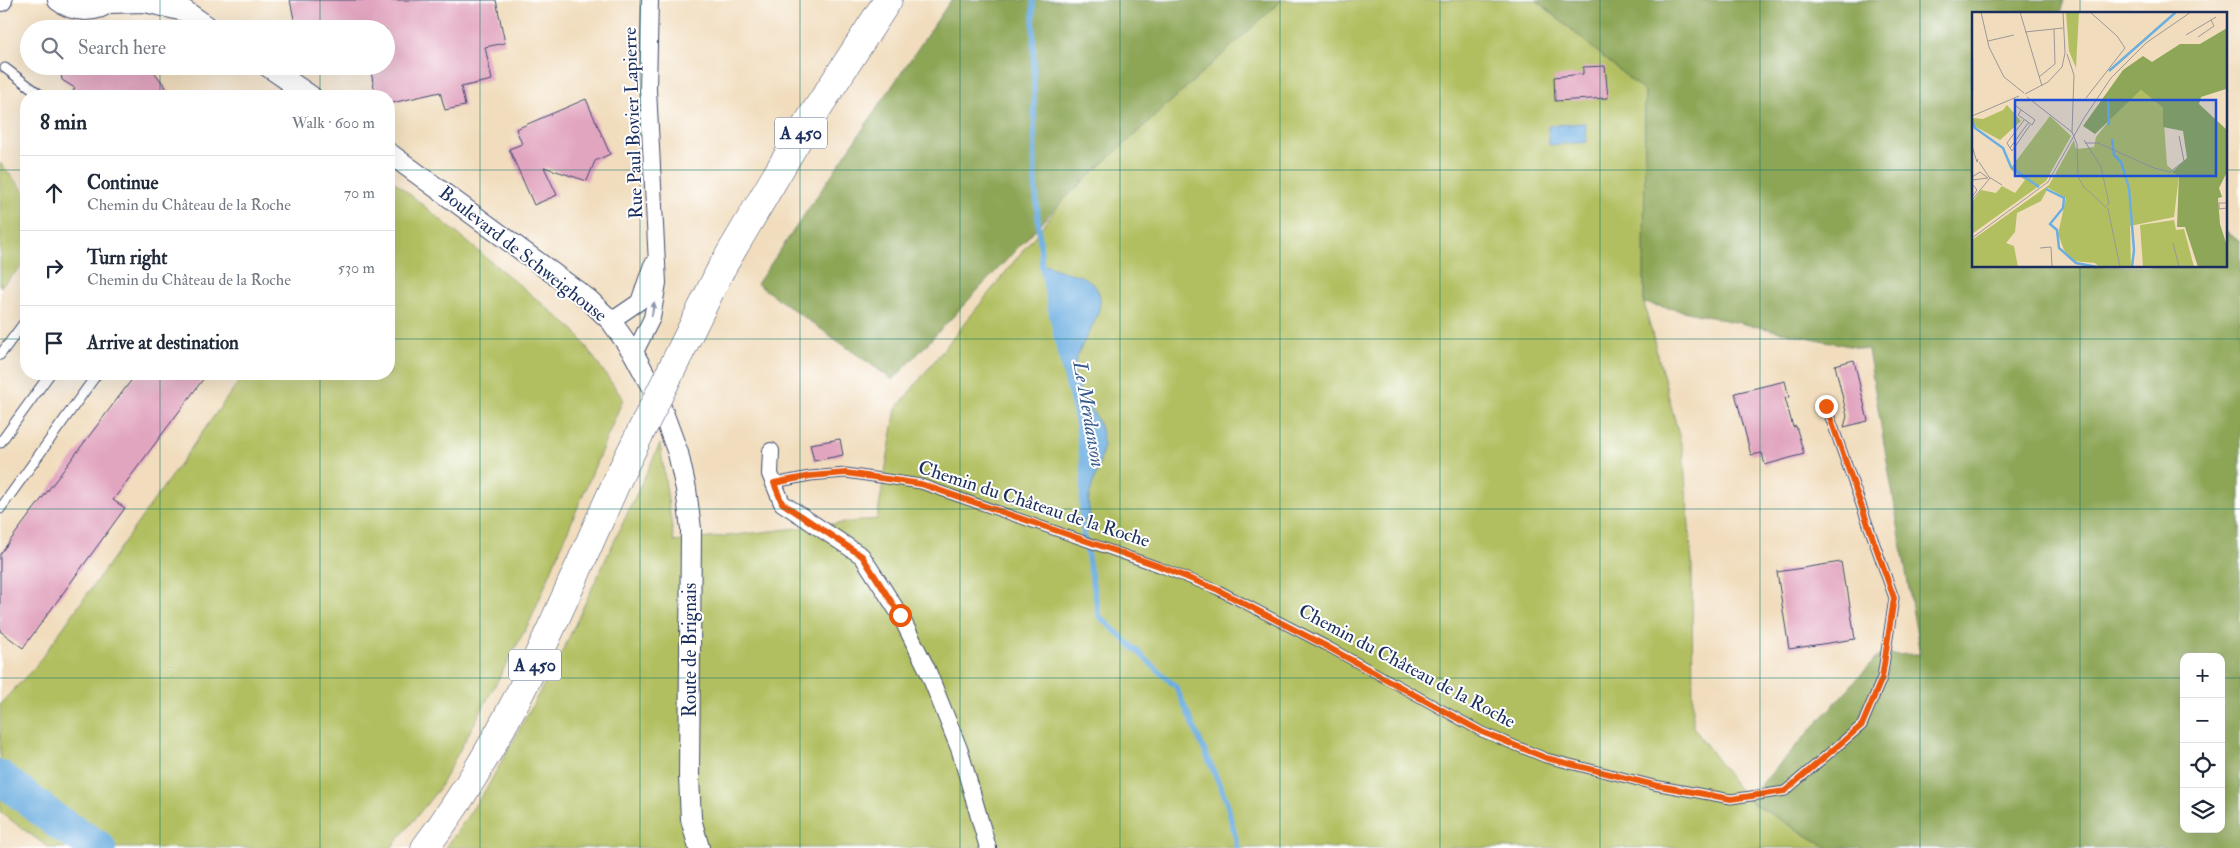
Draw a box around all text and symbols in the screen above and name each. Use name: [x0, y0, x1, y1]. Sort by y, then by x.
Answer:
inset map: [1972, 12, 2228, 268]
search box: [20, 20, 395, 75]
street label: Rue Paul Bovier Lapierre: [618, 27, 649, 219]
icon: search: [38, 34, 66, 62]
text: Search here: [78, 36, 166, 60]
text: 8 min: [40, 109, 87, 136]
text: Walk · 600 m: [292, 113, 375, 133]
road number: A 450: [775, 118, 827, 148]
text: Continue: [87, 171, 158, 195]
icon: ahead: [40, 179, 68, 207]
street label: Boulevard de Schweighouse: [434, 181, 612, 327]
text: 70 m: [344, 183, 375, 203]
text: Chemin du Château de la Roche: [87, 195, 291, 215]
text: Turn right: [87, 246, 167, 270]
icon: right: [40, 254, 68, 282]
text: 530 m: [338, 258, 375, 278]
text: Chemin du Château de la Roche: [87, 270, 291, 290]
one-way arrow: [650, 301, 658, 317]
icon: arrive: [40, 329, 68, 357]
text: Arrive at destination: [87, 331, 239, 355]
water label: Le Merdanson: [1067, 358, 1111, 469]
route end: [1815, 395, 1838, 418]
street label: Chemin du Château de la Roche: [915, 455, 1153, 553]
street label: Route de Brignais: [678, 583, 702, 717]
street label: Chemin du Château de la Roche: [1294, 599, 1520, 733]
route start: [889, 604, 912, 627]
road number: A 450: [509, 650, 561, 680]
map controls: [2180, 653, 2225, 833]
button: +: [2180, 653, 2225, 698]
button: −: [2180, 698, 2225, 743]
button: locate: [2180, 743, 2225, 788]
button: layers: [2180, 788, 2225, 833]

